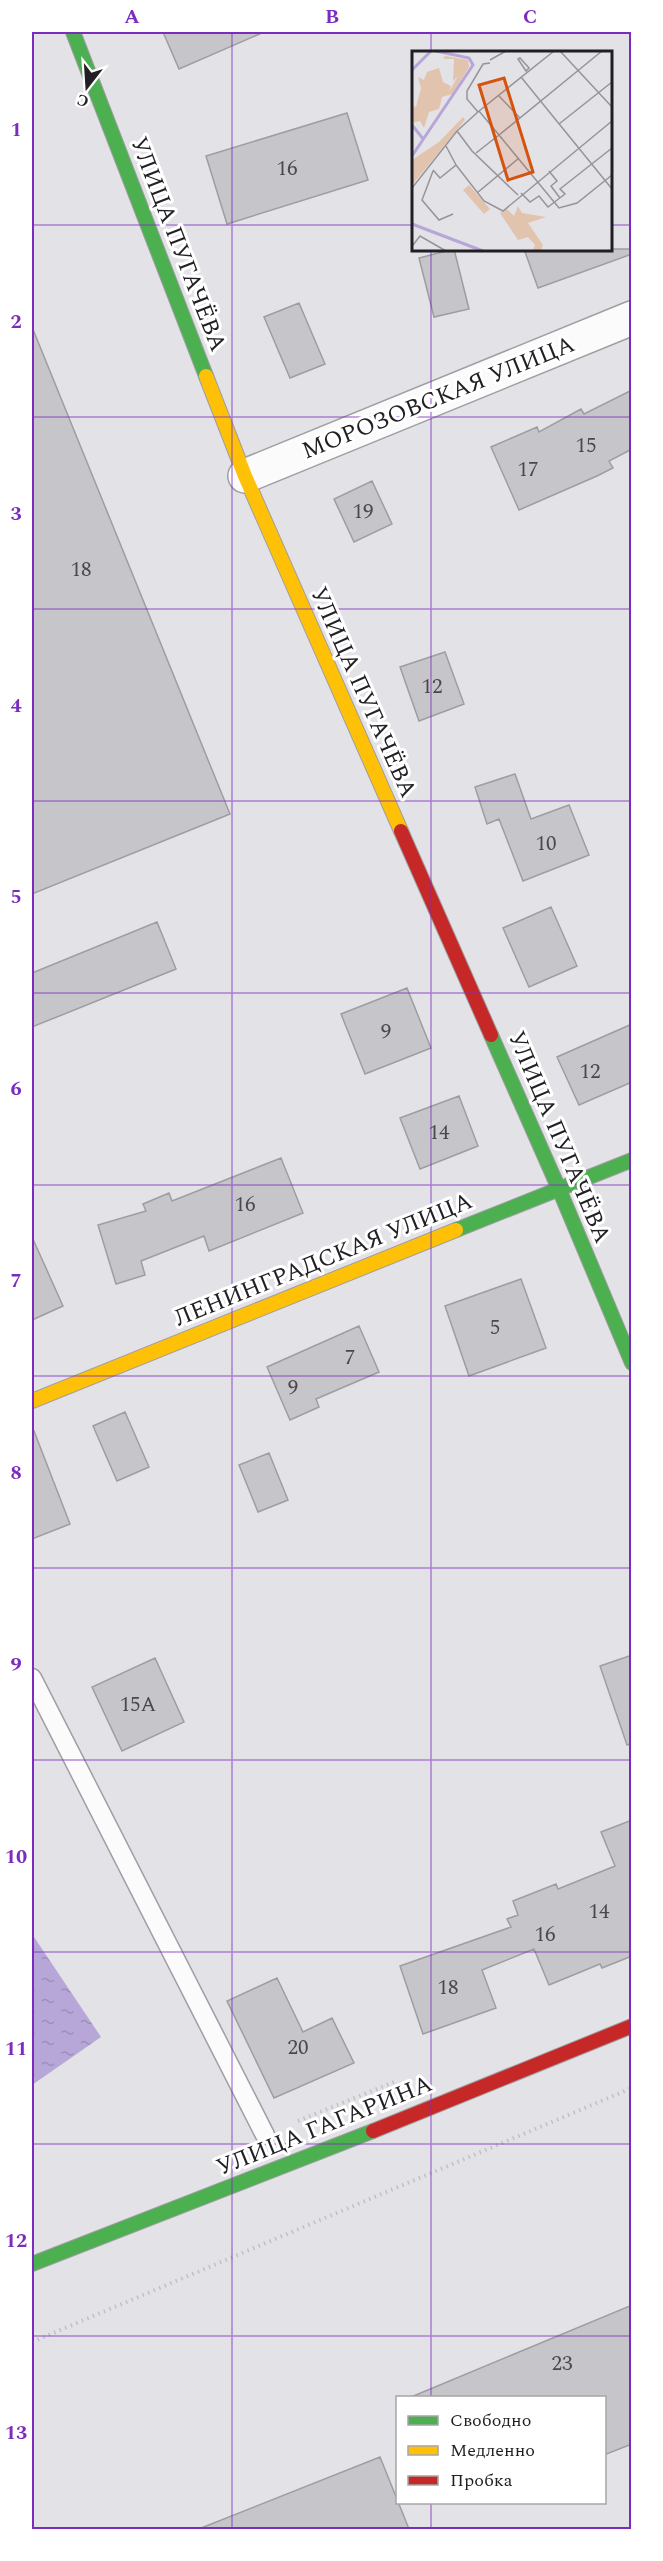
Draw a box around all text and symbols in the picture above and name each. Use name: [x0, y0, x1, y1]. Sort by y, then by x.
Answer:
text: A: [124, 2, 140, 32]
text: B: [325, 2, 339, 32]
text: C: [523, 2, 537, 32]
inset map: [412, 51, 612, 250]
north arrow: [57, 57, 117, 117]
text: С: [74, 87, 92, 114]
text: 1: [10, 115, 22, 145]
street label: УЛИЦА ПУГАЧЁВА: [120, 132, 236, 357]
house number: 16: [277, 153, 298, 185]
text: 2: [10, 307, 22, 337]
street label: МОРОЗОВСКАЯ УЛИЦА: [296, 327, 580, 469]
house number: 15: [576, 430, 597, 462]
house number: 17: [518, 454, 539, 486]
house number: 19: [353, 496, 374, 528]
text: 3: [10, 499, 22, 529]
house number: 18: [71, 554, 92, 586]
street label: УЛИЦА ПУГАЧЁВА: [300, 581, 426, 804]
house number: 12: [422, 671, 443, 703]
text: 4: [10, 691, 22, 721]
house number: 10: [536, 828, 557, 860]
text: 5: [10, 882, 22, 912]
house number: 9: [381, 1016, 391, 1048]
street label: УЛИЦА ПУГАЧЁВА: [498, 1026, 620, 1249]
house number: 12: [580, 1056, 601, 1088]
text: 6: [10, 1074, 22, 1104]
house number: 14: [429, 1117, 450, 1149]
street label: ЛЕНИНГРАДСКАЯ УЛИЦА: [169, 1183, 478, 1336]
house number: 16: [235, 1189, 256, 1221]
text: 7: [10, 1266, 22, 1296]
house number: 5: [490, 1312, 500, 1344]
house number: 7: [345, 1342, 355, 1374]
house number: 9: [288, 1372, 298, 1404]
text: 8: [10, 1458, 22, 1488]
text: 9: [10, 1650, 22, 1680]
house number: 15А: [120, 1689, 157, 1721]
text: 10: [5, 1842, 27, 1872]
house number: 14: [589, 1896, 610, 1928]
house number: 16: [535, 1919, 556, 1951]
house number: 18: [438, 1972, 459, 2004]
house number: 20: [288, 2032, 309, 2064]
text: 11: [5, 2034, 27, 2064]
street label: УЛИЦА ГАГАРИНА: [211, 2066, 438, 2186]
text: 12: [5, 2226, 27, 2256]
house number: 23: [552, 2348, 573, 2380]
legend: [396, 2396, 606, 2504]
text: Свободно: [450, 2407, 531, 2434]
text: 13: [5, 2418, 27, 2448]
text: Медленно: [450, 2437, 535, 2464]
text: Пробка: [450, 2467, 513, 2494]

